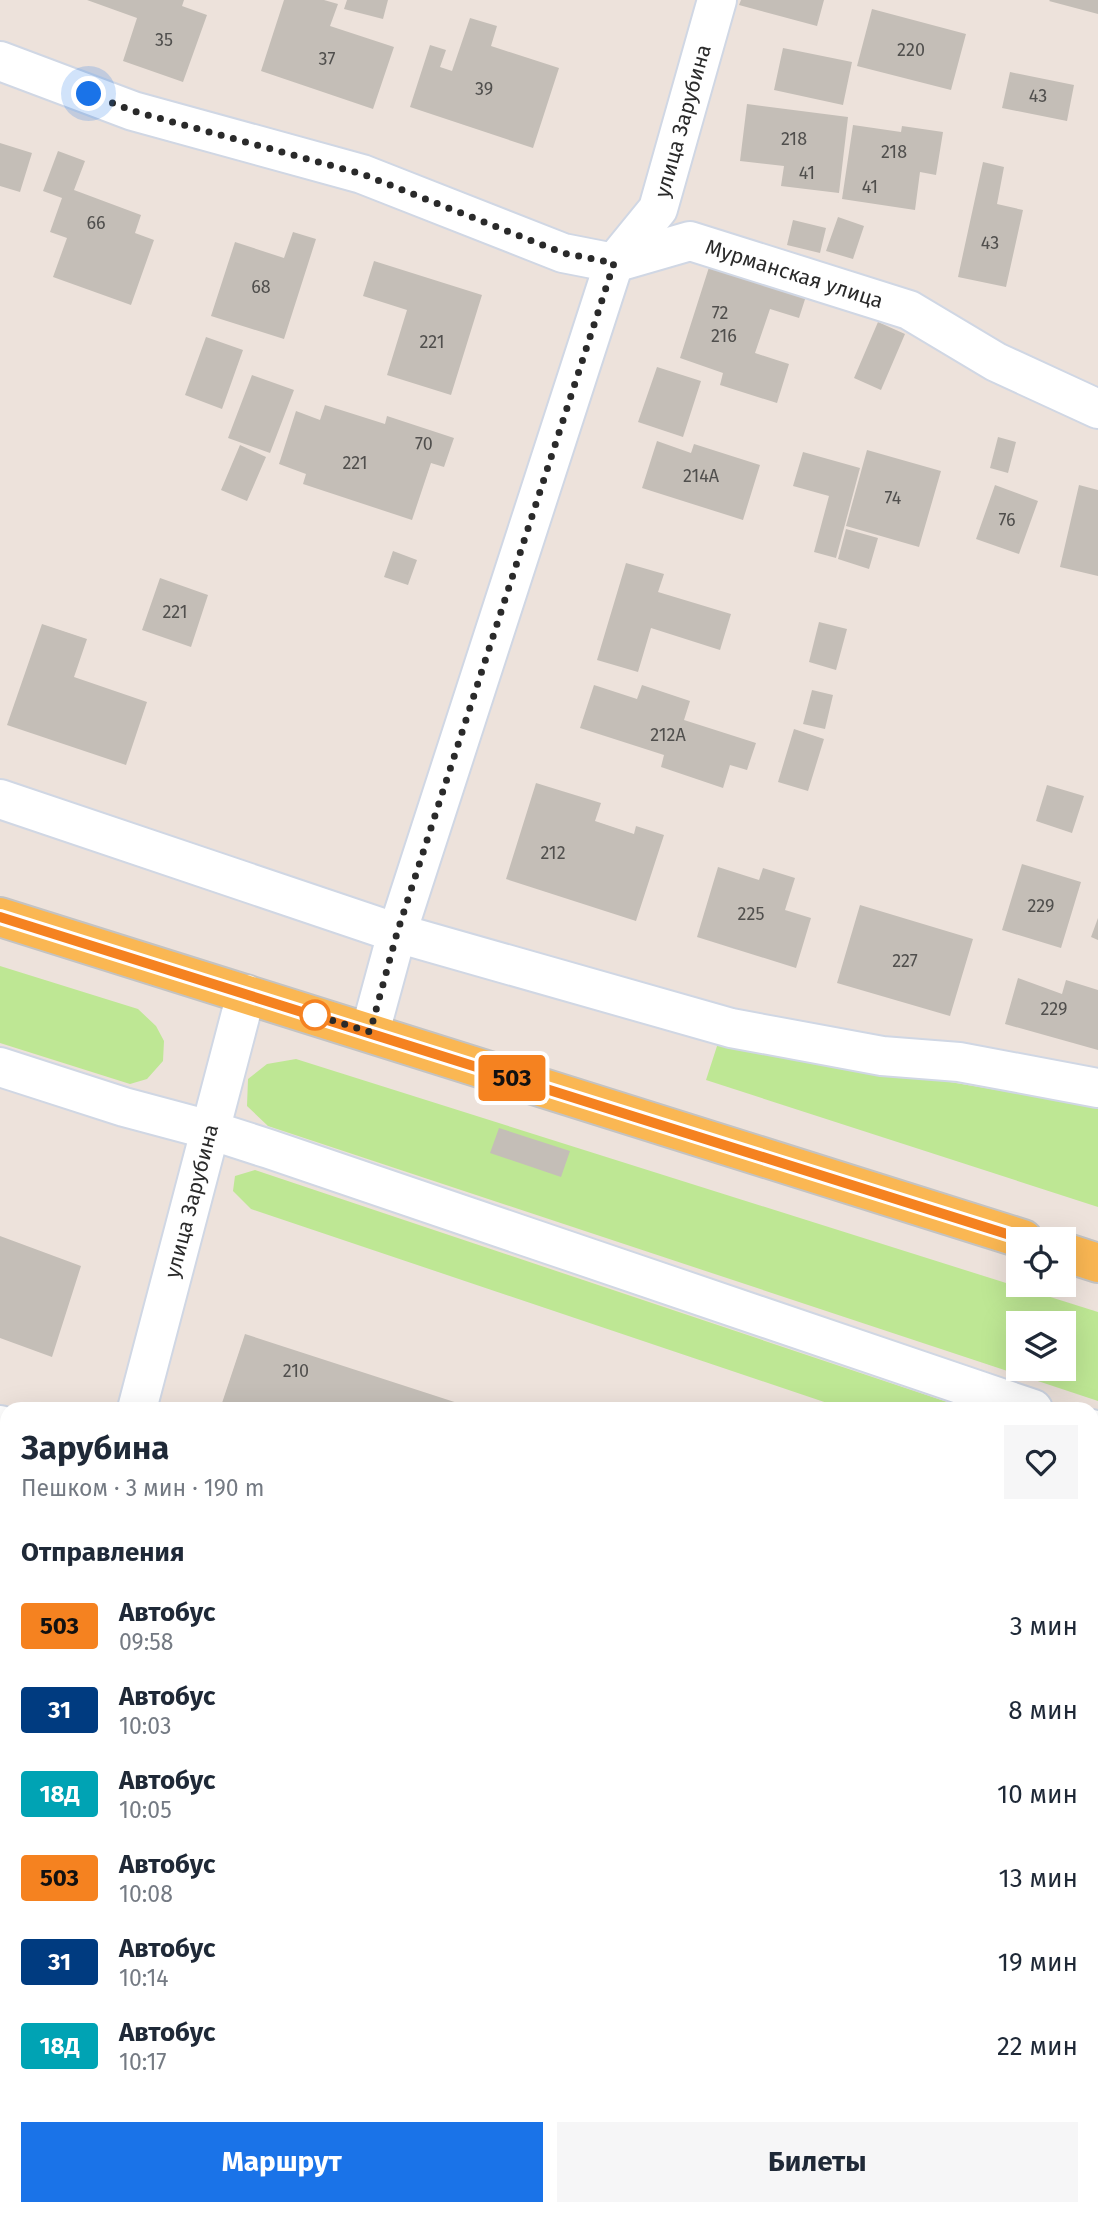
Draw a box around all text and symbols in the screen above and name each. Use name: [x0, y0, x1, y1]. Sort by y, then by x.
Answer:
house number: 35: [155, 29, 173, 51]
house number: 220: [897, 39, 925, 61]
street label: улица Зарубина: [649, 41, 717, 201]
house number: 37: [319, 48, 335, 70]
your location: [71, 76, 106, 111]
house number: 39: [475, 78, 493, 100]
house number: 43: [1029, 85, 1047, 107]
house number: 218: [781, 128, 807, 150]
house number: 218: [881, 141, 907, 163]
house number: 41: [799, 162, 815, 184]
house number: 41: [862, 176, 878, 198]
house number: 66: [86, 212, 106, 234]
house number: 43: [981, 232, 999, 254]
street label: Мурманская улица: [702, 234, 886, 314]
house number: 68: [251, 276, 271, 298]
house number: 72: [712, 302, 728, 324]
house number: 216: [711, 325, 737, 347]
house number: 221: [419, 331, 445, 353]
house number: 70: [415, 433, 433, 455]
house number: 221: [342, 452, 368, 474]
house number: 214А: [683, 465, 720, 487]
house number: 74: [885, 487, 902, 509]
house number: 76: [998, 509, 1016, 531]
house number: 221: [162, 601, 188, 623]
house number: 212А: [650, 724, 686, 746]
house number: 212: [540, 842, 566, 864]
house number: 229: [1027, 895, 1055, 917]
house number: 225: [738, 903, 764, 925]
house number: 227: [892, 950, 918, 972]
house number: 229: [1040, 998, 1068, 1020]
unlabelled marker: [300, 1000, 330, 1030]
line badge: 503: [472, 1055, 552, 1101]
text: 503: [492, 1064, 532, 1092]
street label: улица Зарубина: [159, 1121, 224, 1281]
map controls: [1006, 1227, 1076, 1381]
button: locate: [1006, 1227, 1076, 1297]
button: layers: [1006, 1311, 1076, 1381]
house number: 210: [283, 1360, 309, 1382]
button: heart: [1004, 1425, 1078, 1499]
text: Зарубина: [21, 1428, 169, 1468]
text: Пешком · 3 мин · 190 m: [21, 1474, 265, 1502]
text: Отправления: [21, 1537, 184, 1568]
text: Автобус: [119, 1597, 216, 1628]
text: 3 мин: [1010, 1611, 1078, 1642]
text: 503: [40, 1612, 79, 1640]
text: 09:58: [119, 1628, 174, 1656]
text: Автобус: [119, 1681, 216, 1712]
text: 8 мин: [1008, 1695, 1078, 1726]
text: 31: [48, 1696, 71, 1724]
text: 10:03: [119, 1712, 171, 1740]
text: Автобус: [119, 1765, 216, 1796]
text: 10 мин: [997, 1779, 1078, 1810]
text: 18Д: [39, 1780, 80, 1808]
text: 10:05: [119, 1796, 172, 1824]
text: Автобус: [119, 1849, 216, 1880]
text: 13 мин: [998, 1863, 1078, 1894]
text: 503: [40, 1864, 79, 1892]
text: 10:08: [119, 1880, 173, 1908]
text: Автобус: [119, 1933, 216, 1964]
text: 19 мин: [998, 1947, 1078, 1978]
text: 31: [48, 1948, 71, 1976]
text: 10:14: [119, 1964, 169, 1992]
text: Автобус: [119, 2017, 216, 2048]
text: 22 мин: [997, 2031, 1078, 2062]
text: 18Д: [39, 2032, 80, 2060]
text: 10:17: [119, 2048, 167, 2076]
button: Маршрут: [21, 2122, 543, 2202]
button: Билеты: [557, 2122, 1078, 2202]

